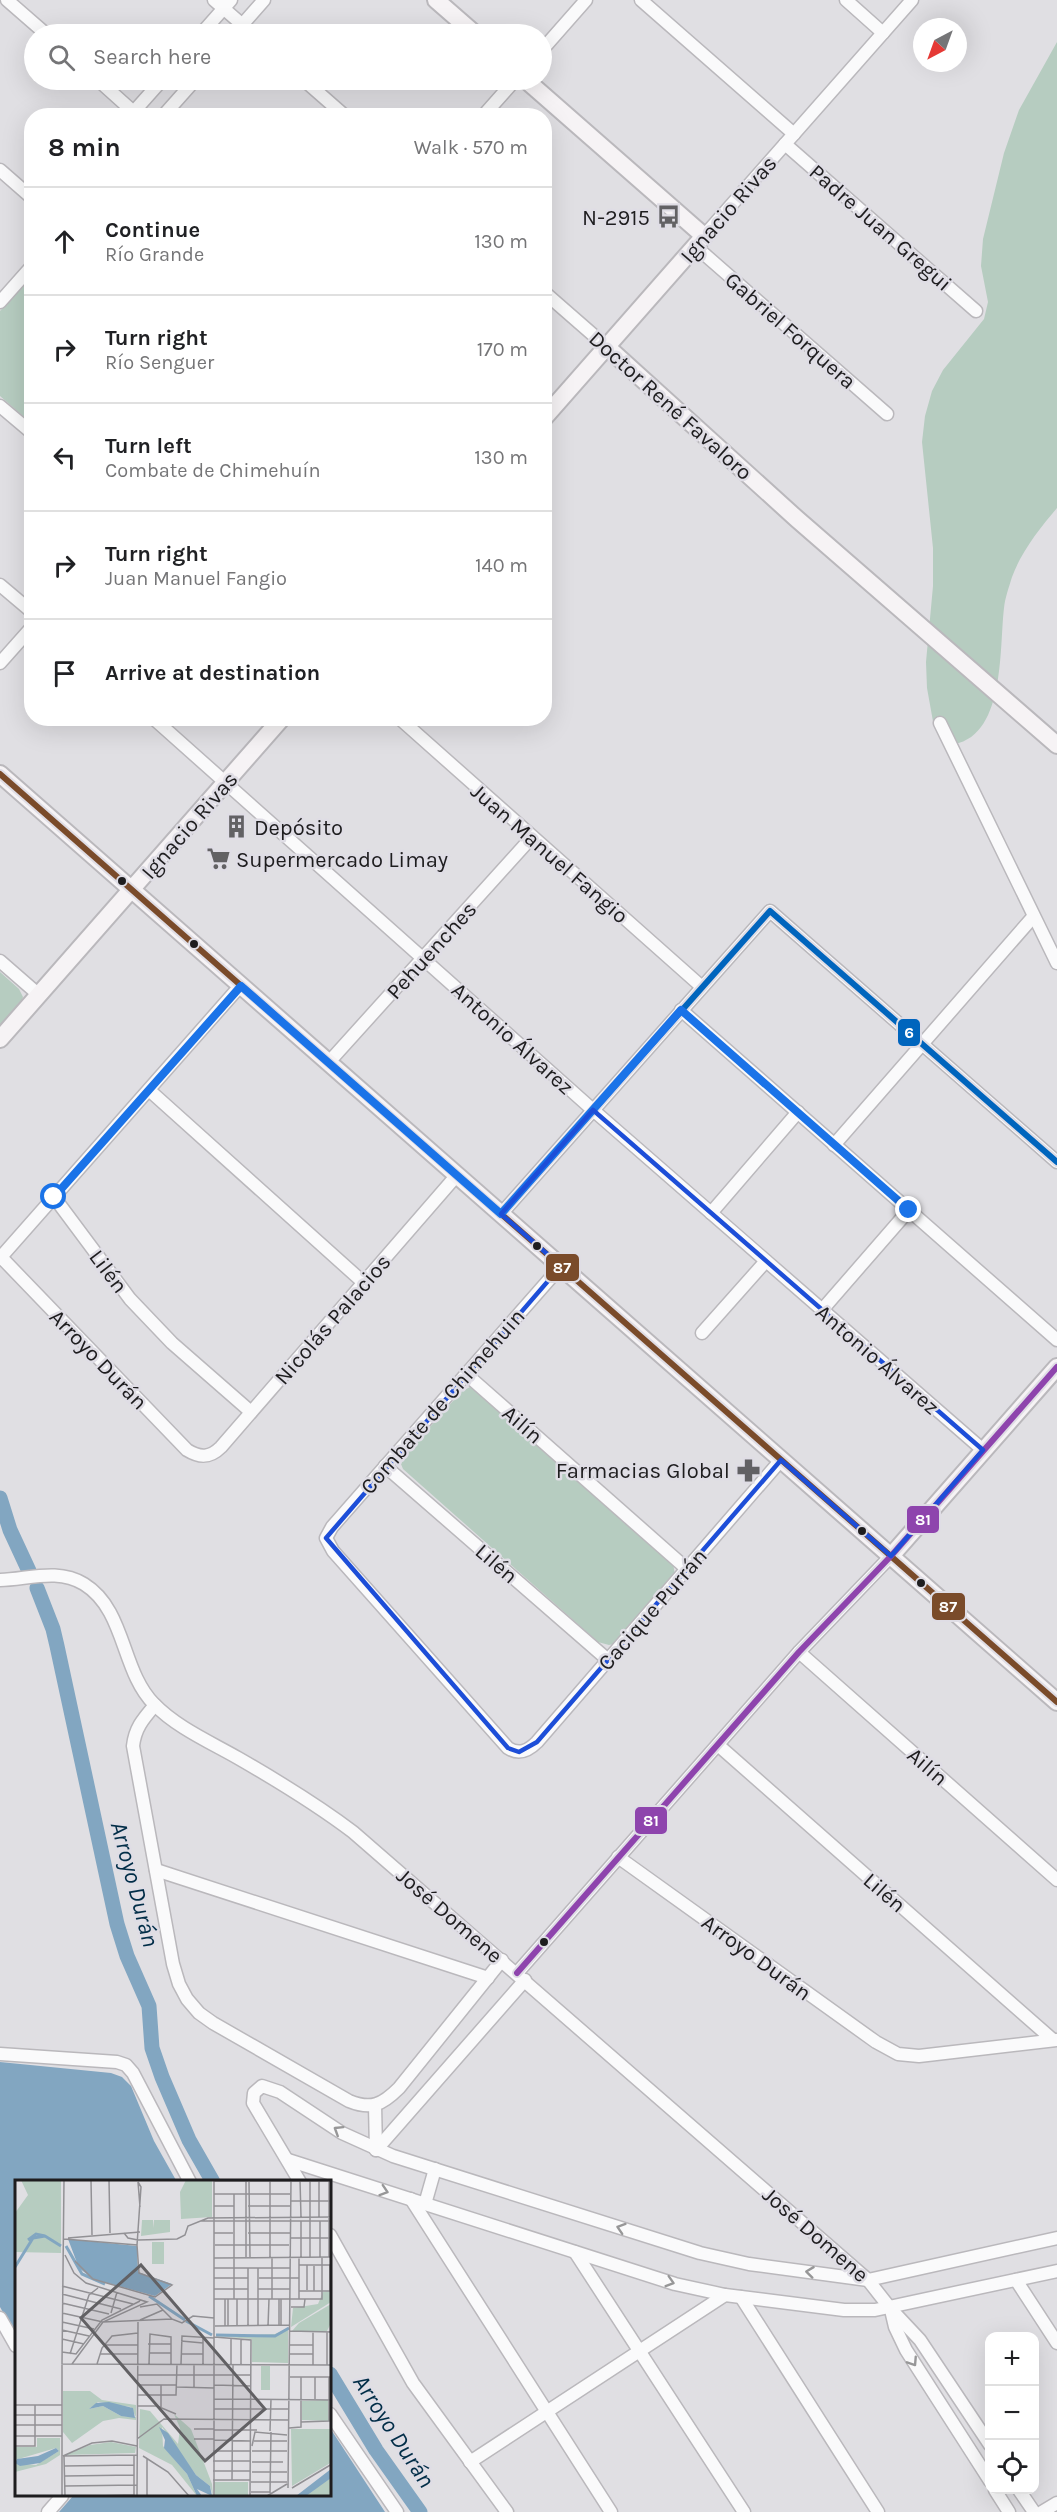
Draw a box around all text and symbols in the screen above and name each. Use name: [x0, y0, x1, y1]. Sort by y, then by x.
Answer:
north arrow: [913, 18, 967, 72]
search box: [24, 24, 552, 90]
icon: search: [45, 41, 78, 74]
text: Search here: [93, 44, 211, 70]
text: 8 min: [48, 132, 121, 163]
text: Walk · 570 m: [414, 136, 528, 159]
street label: Ignacio Rivas: [675, 151, 782, 269]
street label: Padre Juan Gregui: [804, 159, 957, 297]
bus stop icon: N-2915: [655, 204, 681, 230]
place label: N-2915: [582, 205, 650, 231]
text: Continue: [105, 217, 200, 243]
icon: ahead: [48, 225, 81, 258]
text: 130 m: [474, 230, 528, 253]
text: Río Grande: [105, 243, 204, 266]
street label: Gabriel Forquera: [720, 267, 861, 395]
text: Turn right: [105, 325, 208, 351]
street label: Doctor René Favaloro: [583, 326, 757, 486]
icon: right: [48, 333, 81, 366]
text: 170 m: [477, 338, 528, 361]
text: Río Senguer: [105, 351, 214, 374]
text: Turn left: [105, 433, 192, 459]
icon: left: [48, 441, 81, 474]
text: 130 m: [474, 446, 528, 469]
text: Combate de Chimehuín: [105, 459, 321, 482]
text: Turn right: [105, 541, 208, 567]
icon: right: [48, 549, 81, 582]
text: 140 m: [475, 554, 528, 577]
text: Juan Manuel Fangio: [105, 567, 287, 590]
icon: arrive: [48, 657, 81, 690]
text: Arrive at destination: [105, 660, 320, 686]
street label: Ignacio Rivas: [136, 767, 243, 885]
street label: Juan Manuel Fangio: [465, 778, 633, 929]
building icon: Depósito: [223, 814, 249, 840]
place label: Depósito: [254, 815, 343, 841]
supermarket icon: Supermercado Limay: [205, 846, 231, 872]
place label: Supermercado Limay: [236, 847, 448, 873]
unlabelled marker: [116, 875, 128, 887]
street label: Pehuenches: [381, 897, 482, 1005]
unlabelled marker: [188, 938, 200, 950]
street label: Antonio Álvarez: [446, 976, 579, 1100]
line badge: 6: [897, 1018, 921, 1047]
text: 6: [904, 1023, 914, 1042]
route start: [40, 1183, 66, 1209]
route end: [895, 1196, 921, 1222]
unlabelled marker: [531, 1240, 543, 1252]
street label: Lilén: [84, 1245, 133, 1298]
street label: Nicolás Palacios: [269, 1249, 396, 1390]
line badge: 87: [545, 1253, 580, 1282]
text: 87: [553, 1258, 571, 1277]
street label: Antonio Álvarez: [810, 1298, 945, 1420]
street label: Arroyo Durán: [44, 1304, 153, 1415]
street label: Combate de Chimehuin: [355, 1304, 530, 1500]
street label: Ailín: [497, 1400, 548, 1449]
pharmacy icon: Farmacias Global: [735, 1457, 761, 1483]
place label: Farmacias Global: [556, 1458, 730, 1484]
line badge: 81: [906, 1505, 940, 1534]
text: 81: [915, 1510, 931, 1529]
unlabelled marker: [856, 1525, 868, 1537]
street label: Lilén: [470, 1538, 523, 1589]
street label: Cacique Purrán: [593, 1543, 713, 1676]
unlabelled marker: [915, 1577, 927, 1589]
line badge: 87: [931, 1592, 966, 1621]
text: 87: [939, 1597, 957, 1616]
street label: Ailín: [902, 1742, 953, 1791]
line badge: 81: [634, 1806, 668, 1835]
text: 81: [643, 1811, 659, 1830]
water label: Arroyo Durán: [105, 1818, 165, 1950]
street label: José Domene: [391, 1863, 508, 1969]
street label: Lilén: [858, 1867, 911, 1918]
street label: Arroyo Durán: [696, 1909, 816, 2006]
unlabelled marker: [538, 1936, 550, 1948]
one-way arrow: [334, 2126, 344, 2138]
inset map: [15, 2180, 332, 2497]
street label: José Domene: [757, 2182, 874, 2288]
one-way arrow: [378, 2183, 389, 2196]
one-way arrow: [616, 2223, 627, 2236]
one-way arrow: [806, 2267, 815, 2279]
one-way arrow: [664, 2275, 674, 2287]
map controls: [985, 2332, 1039, 2494]
button: +: [985, 2332, 1039, 2386]
one-way arrow: [906, 2356, 918, 2366]
water label: Arroyo Durán: [347, 2369, 441, 2493]
button: −: [985, 2386, 1039, 2440]
button: locate: [985, 2440, 1039, 2494]

